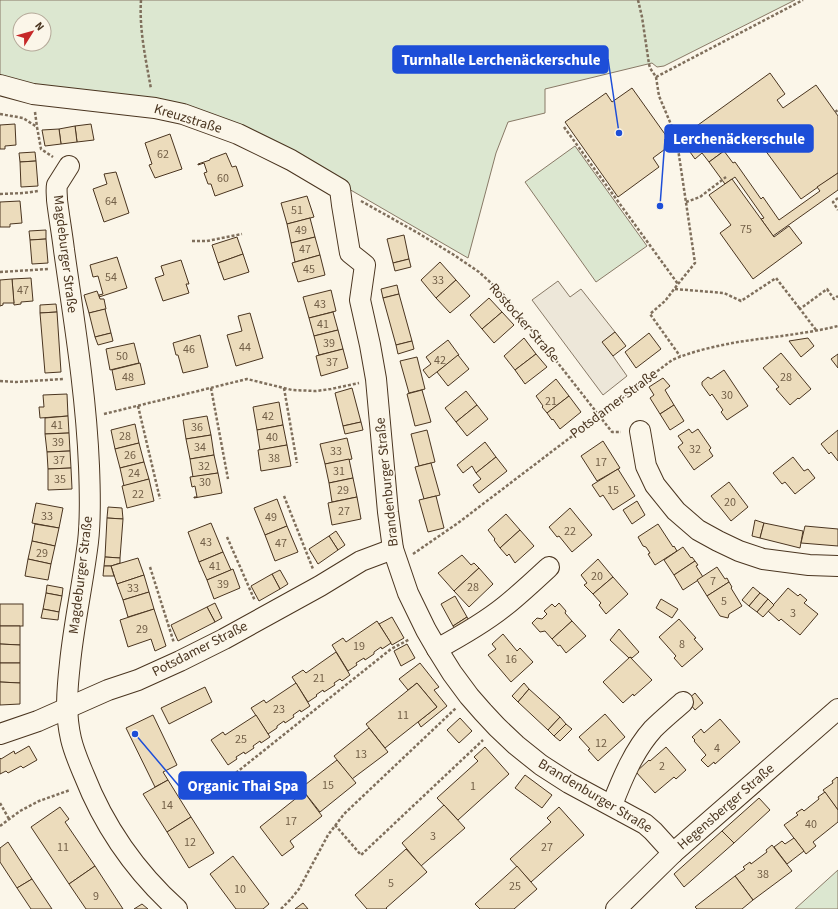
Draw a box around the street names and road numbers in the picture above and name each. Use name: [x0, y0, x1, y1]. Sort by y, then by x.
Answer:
street label: Kreuzstraße: [151, 99, 225, 139]
street label: Magdeburger Straße: [48, 194, 82, 314]
street label: Rostocker Straße: [484, 279, 564, 367]
street label: Potsdamer Straße: [566, 364, 662, 444]
street label: Brandenburger Straße: [370, 416, 404, 548]
street label: Magdeburger Straße: [64, 515, 98, 635]
street label: Potsdamer Straße: [149, 616, 251, 682]
street label: Brandenburger Straße: [534, 754, 656, 838]
street label: Hegensberger Straße: [673, 759, 779, 855]

